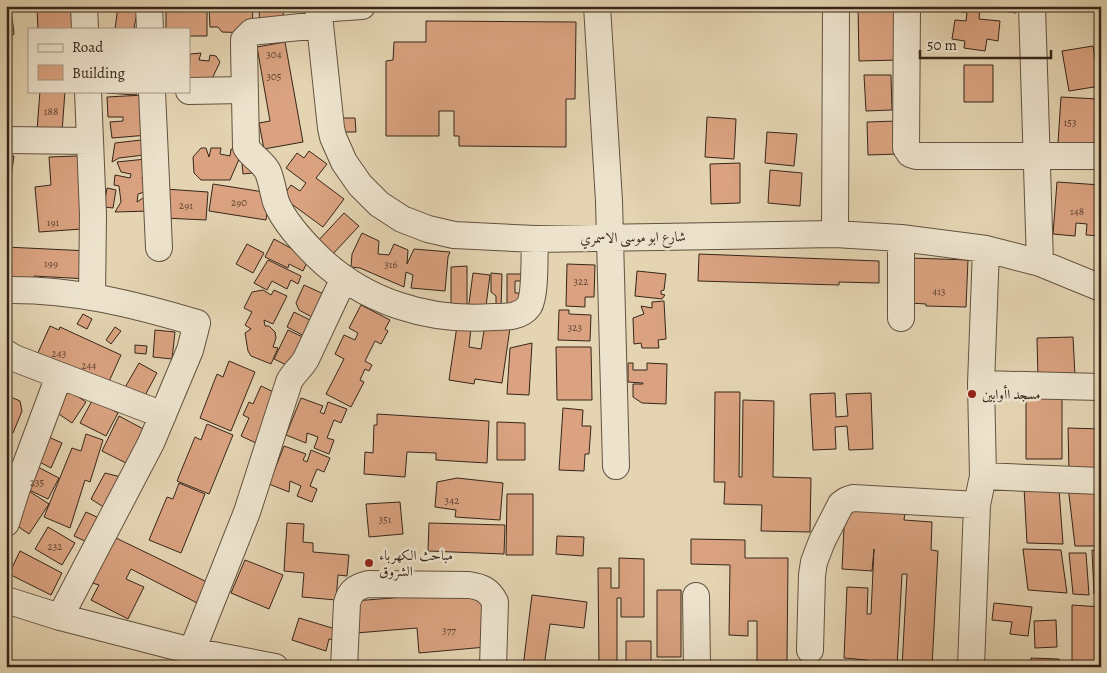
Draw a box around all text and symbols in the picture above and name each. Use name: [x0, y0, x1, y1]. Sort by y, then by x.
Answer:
legend: [28, 28, 190, 92]
scale bar: [920, 28, 1051, 60]
text: 50 m: [927, 35, 957, 55]
text: Road: [72, 37, 104, 57]
house number: 304: [266, 47, 282, 62]
text: Building: [72, 63, 125, 83]
house number: 305: [266, 69, 282, 84]
house number: 188: [44, 104, 58, 119]
house number: 153: [1063, 115, 1077, 130]
house number: 290: [231, 195, 247, 210]
house number: 291: [179, 198, 193, 213]
house number: 148: [1070, 204, 1084, 219]
house number: 191: [47, 215, 60, 230]
street label: شارع ابو موسى الاسمري: [580, 227, 686, 250]
house number: 199: [44, 256, 58, 271]
house number: 316: [384, 257, 398, 272]
house number: 322: [573, 274, 589, 289]
house number: 413: [932, 284, 946, 299]
house number: 323: [568, 320, 582, 335]
house number: 243: [52, 346, 66, 361]
house number: 244: [81, 358, 97, 373]
place label: مسجد اأوابين: [982, 384, 1041, 404]
marker: مسجد اأوابين: [966, 388, 978, 400]
house number: 235: [30, 475, 45, 490]
house number: 342: [445, 493, 459, 508]
house number: 351: [378, 512, 392, 527]
house number: 232: [47, 539, 63, 554]
place label: مباحث الكهرباء الشروق: [379, 546, 453, 581]
marker: مباحث الكهرباء الشروق: [363, 557, 375, 569]
house number: 377: [442, 623, 456, 638]

